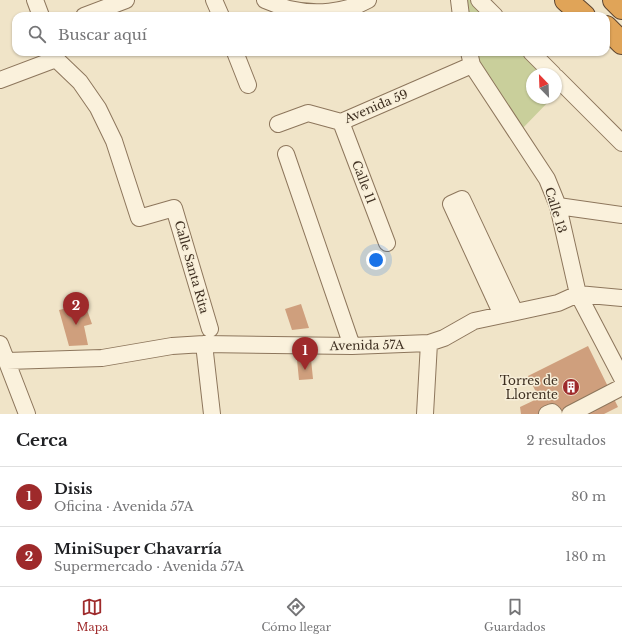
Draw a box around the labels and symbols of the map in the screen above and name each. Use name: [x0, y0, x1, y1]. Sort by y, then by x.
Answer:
north arrow: [526, 68, 562, 104]
street label: Avenida 59: [341, 86, 410, 126]
street label: Calle 11: [349, 158, 379, 206]
street label: Calle 13: [542, 185, 570, 235]
street label: Calle Santa Rita: [172, 219, 213, 316]
your location: [366, 250, 386, 270]
pin: 2: [63, 292, 89, 325]
pin: 1: [292, 337, 318, 370]
street label: Avenida 57A: [329, 337, 405, 353]
place label: Torres de Llorente: [500, 373, 558, 402]
building icon: Torres de Llorente: [561, 377, 581, 397]

